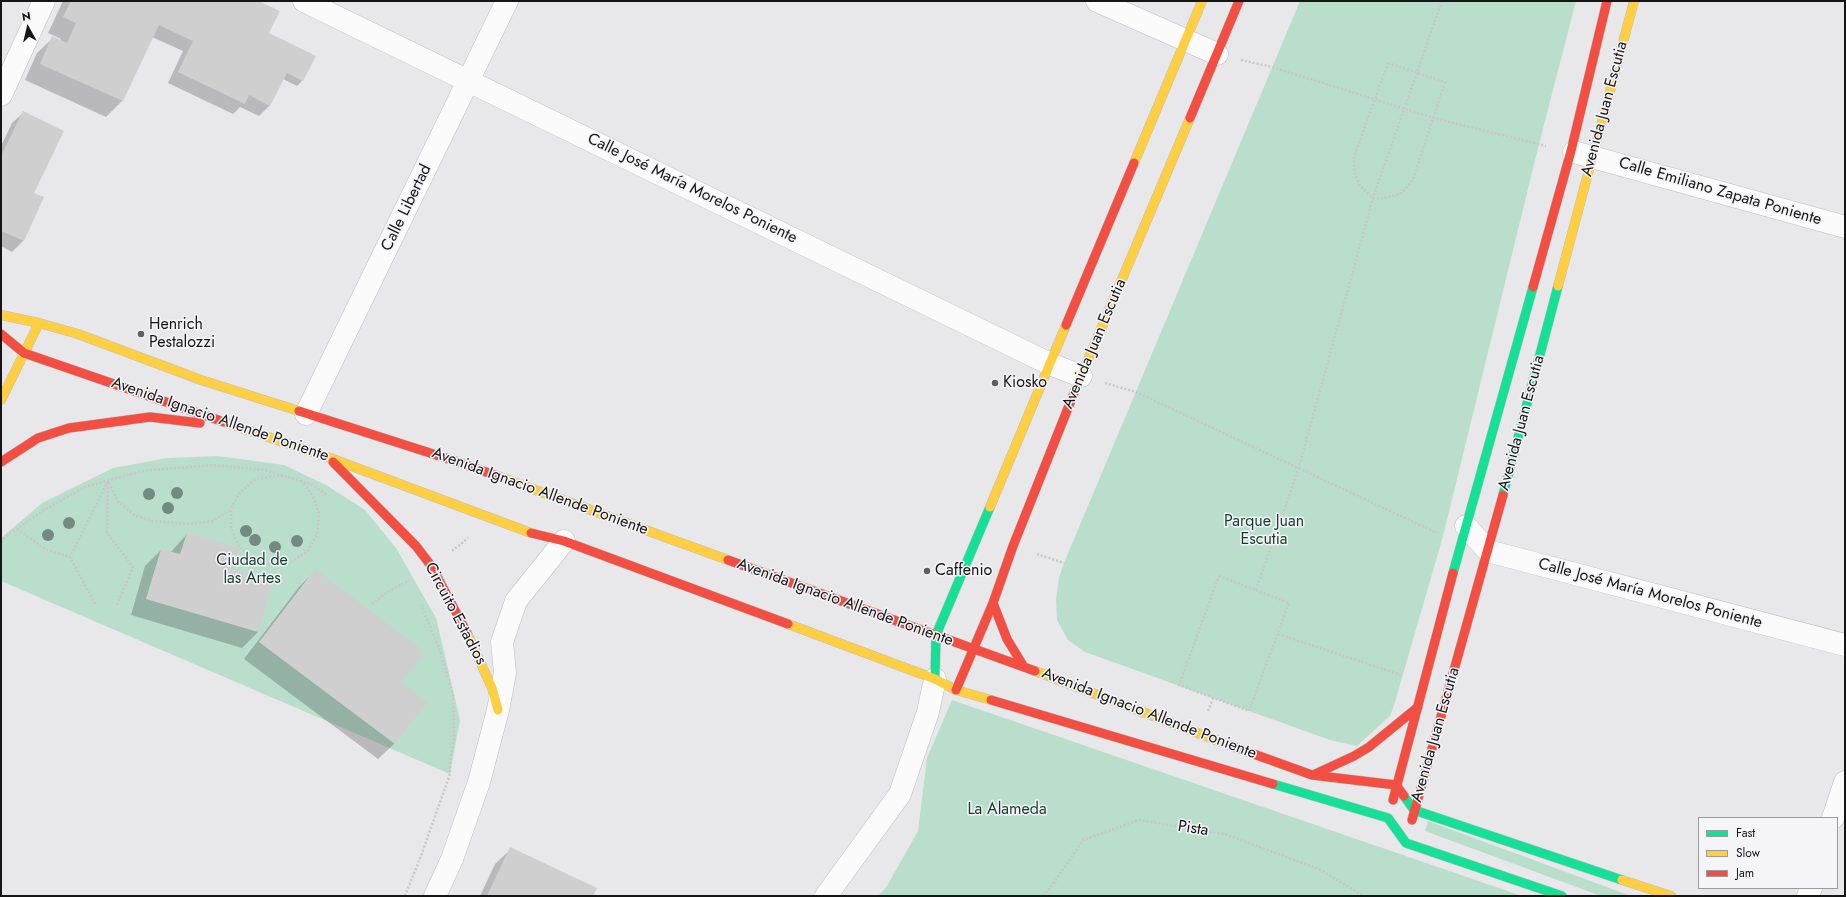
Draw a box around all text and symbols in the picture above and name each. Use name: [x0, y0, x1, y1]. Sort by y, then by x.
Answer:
north arrow: [8, 8, 48, 48]
text: N: [21, 8, 32, 25]
street label: Avenida Juan Escutia: [1578, 39, 1632, 179]
street label: Calle José María Morelos Poniente: [584, 130, 800, 248]
street label: Calle Emiliano Zapata Poniente: [1616, 154, 1824, 230]
street label: Calle Libertad: [378, 162, 436, 254]
street label: Avenida Juan Escutia: [1059, 276, 1131, 412]
place label: Henrich Pestalozzi: [149, 315, 215, 353]
marker: Henrich Pestalozzi: [136, 329, 146, 339]
street label: Avenida Juan Escutia: [1495, 353, 1549, 493]
place label: Kiosko: [1003, 373, 1047, 393]
street label: Avenida Ignacio Allende Poniente: [109, 374, 331, 466]
marker: Kiosko: [990, 378, 1000, 388]
street label: Avenida Ignacio Allende Poniente: [429, 444, 651, 540]
park label: Parque Juan Escutia: [1224, 512, 1304, 550]
park label: Ciudad de las Artes: [216, 551, 288, 589]
street label: Avenida Ignacio Allende Poniente: [734, 555, 956, 651]
street label: Calle José María Morelos Poniente: [1536, 555, 1764, 633]
street label: Circuito Estadios: [420, 560, 490, 668]
place label: Caffenio: [935, 561, 992, 581]
marker: Caffenio: [922, 566, 932, 576]
street label: Avenida Ignacio Allende Poniente: [1039, 664, 1259, 764]
street label: Avenida Juan Escutia: [1408, 665, 1464, 805]
park label: La Alameda: [967, 800, 1047, 820]
street label: Pista: [1176, 817, 1210, 841]
legend: [1698, 817, 1838, 889]
text: Fast: [1736, 824, 1755, 842]
text: Slow: [1736, 844, 1760, 862]
text: Jam: [1736, 864, 1754, 882]

